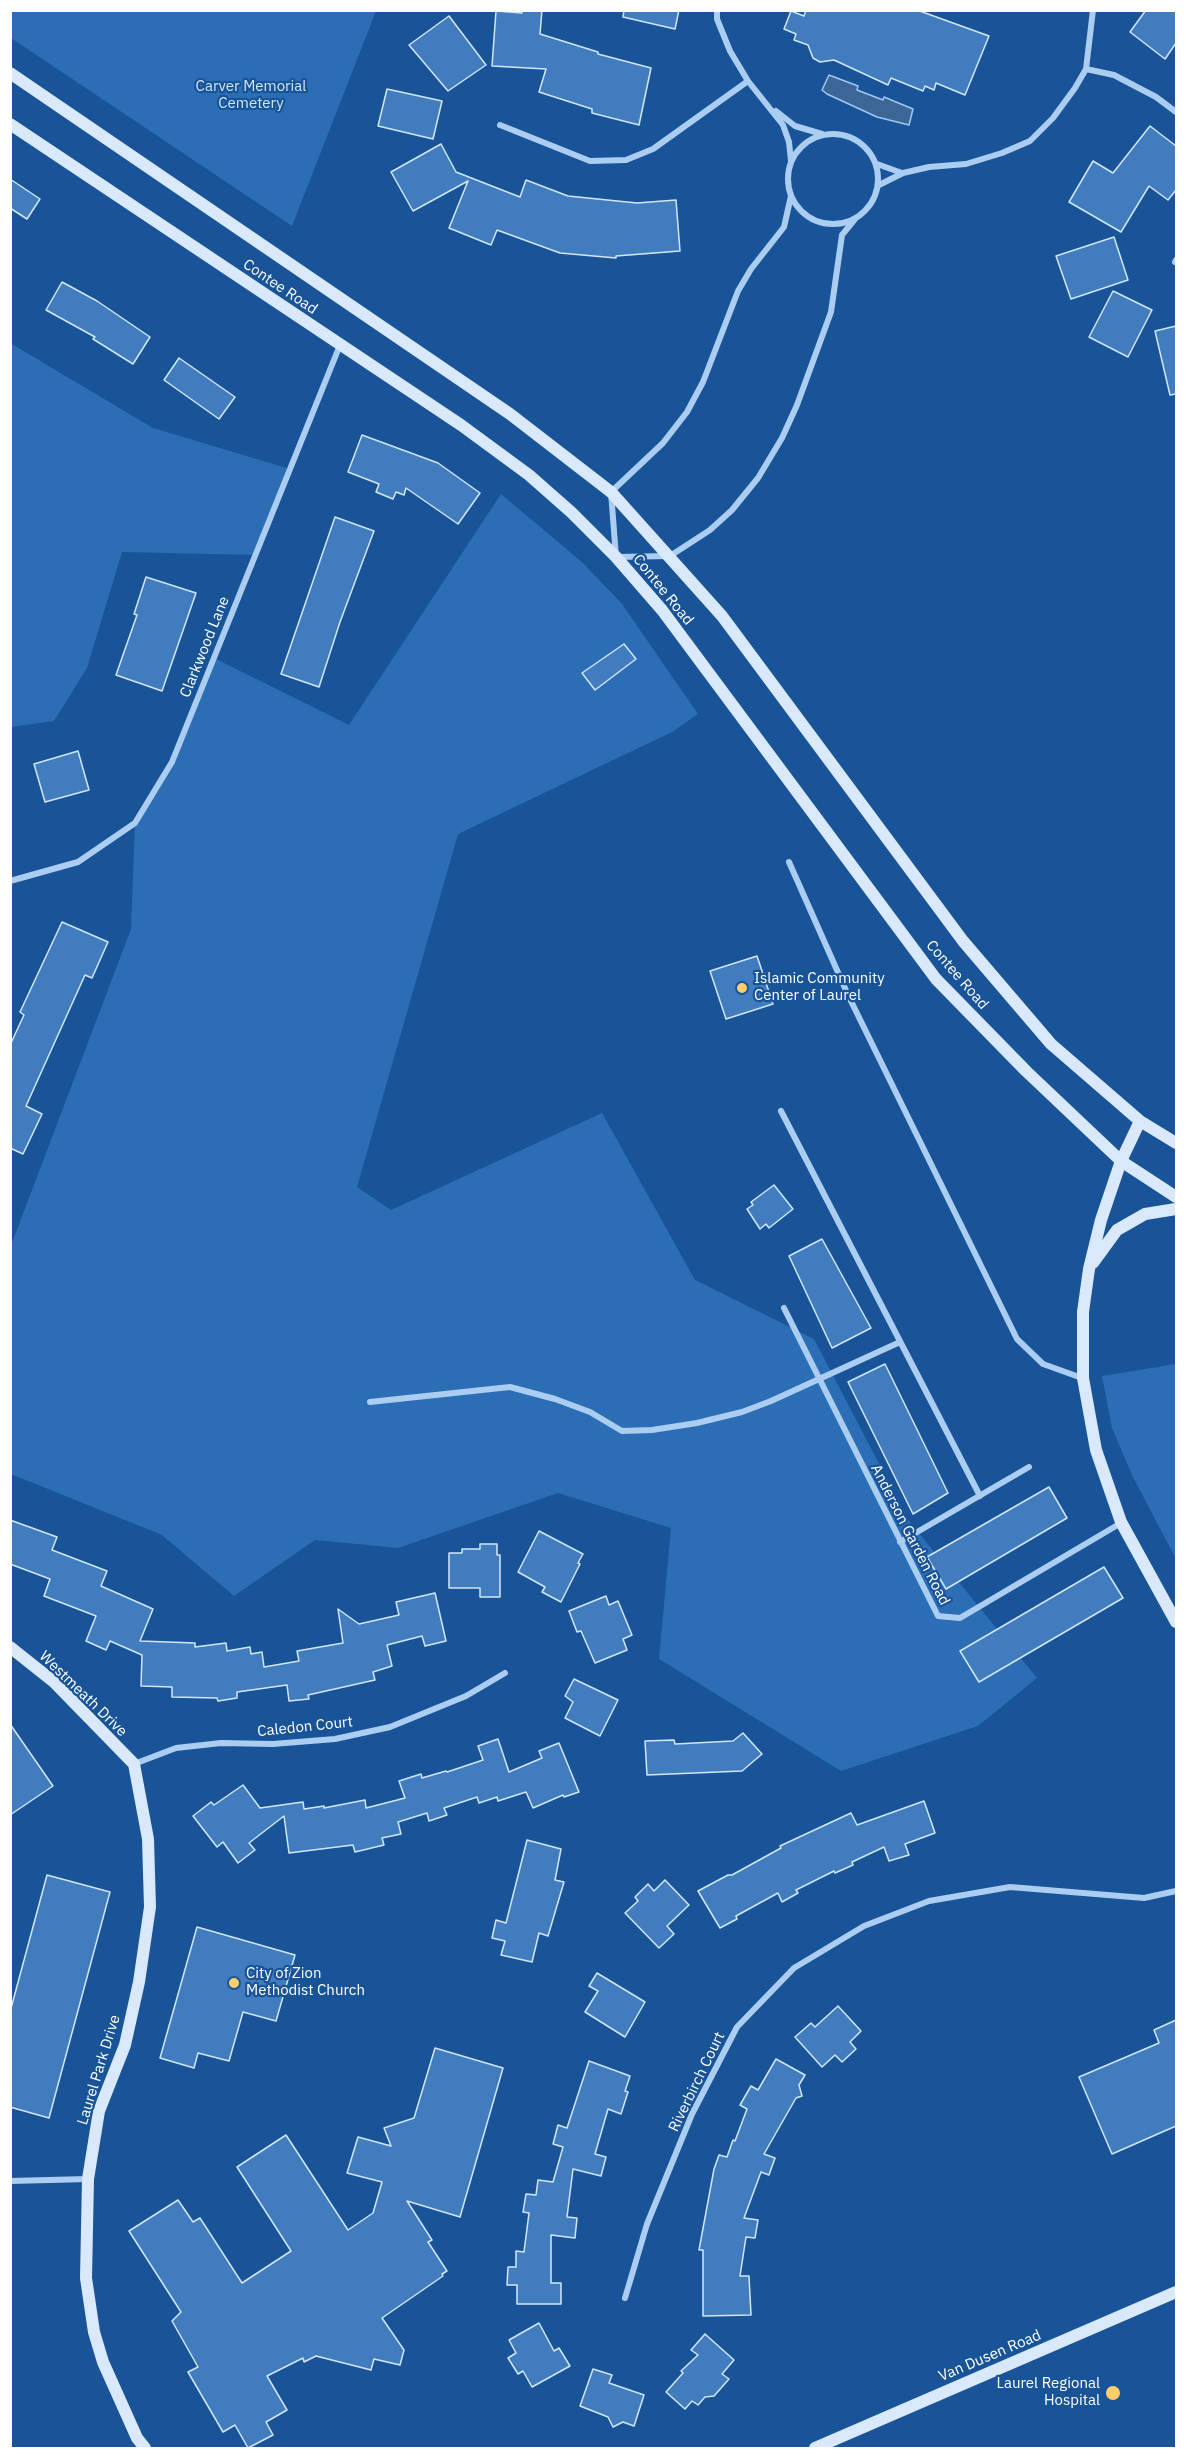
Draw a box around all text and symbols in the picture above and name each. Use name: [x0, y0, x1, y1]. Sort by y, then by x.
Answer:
park label: Carver Memorial Cemetery: [196, 78, 306, 113]
street label: Contee Road: [239, 256, 321, 318]
street label: Contee Road: [629, 551, 697, 629]
street label: Clarkwood Lane: [177, 594, 233, 700]
street label: Contee Road: [922, 937, 992, 1013]
place label: Islamic Community Center of Laurel: [754, 970, 885, 1005]
marker: Islamic Community Center of Laurel: [735, 981, 749, 995]
street label: Anderson Garden Road: [867, 1462, 953, 1608]
street label: Westmeath Drive: [35, 1647, 131, 1741]
street label: Caledon Court: [256, 1713, 354, 1741]
place label: City of Zion Methodist Church: [246, 1965, 365, 2000]
marker: City of Zion Methodist Church: [227, 1976, 241, 1990]
street label: Laurel Park Drive: [74, 2013, 124, 2127]
street label: Riverbirch Court: [665, 2029, 729, 2135]
street label: Van Dusen Road: [936, 2326, 1044, 2386]
place label: Laurel Regional Hospital: [996, 2375, 1100, 2410]
marker: Laurel Regional Hospital: [1104, 2384, 1122, 2402]

